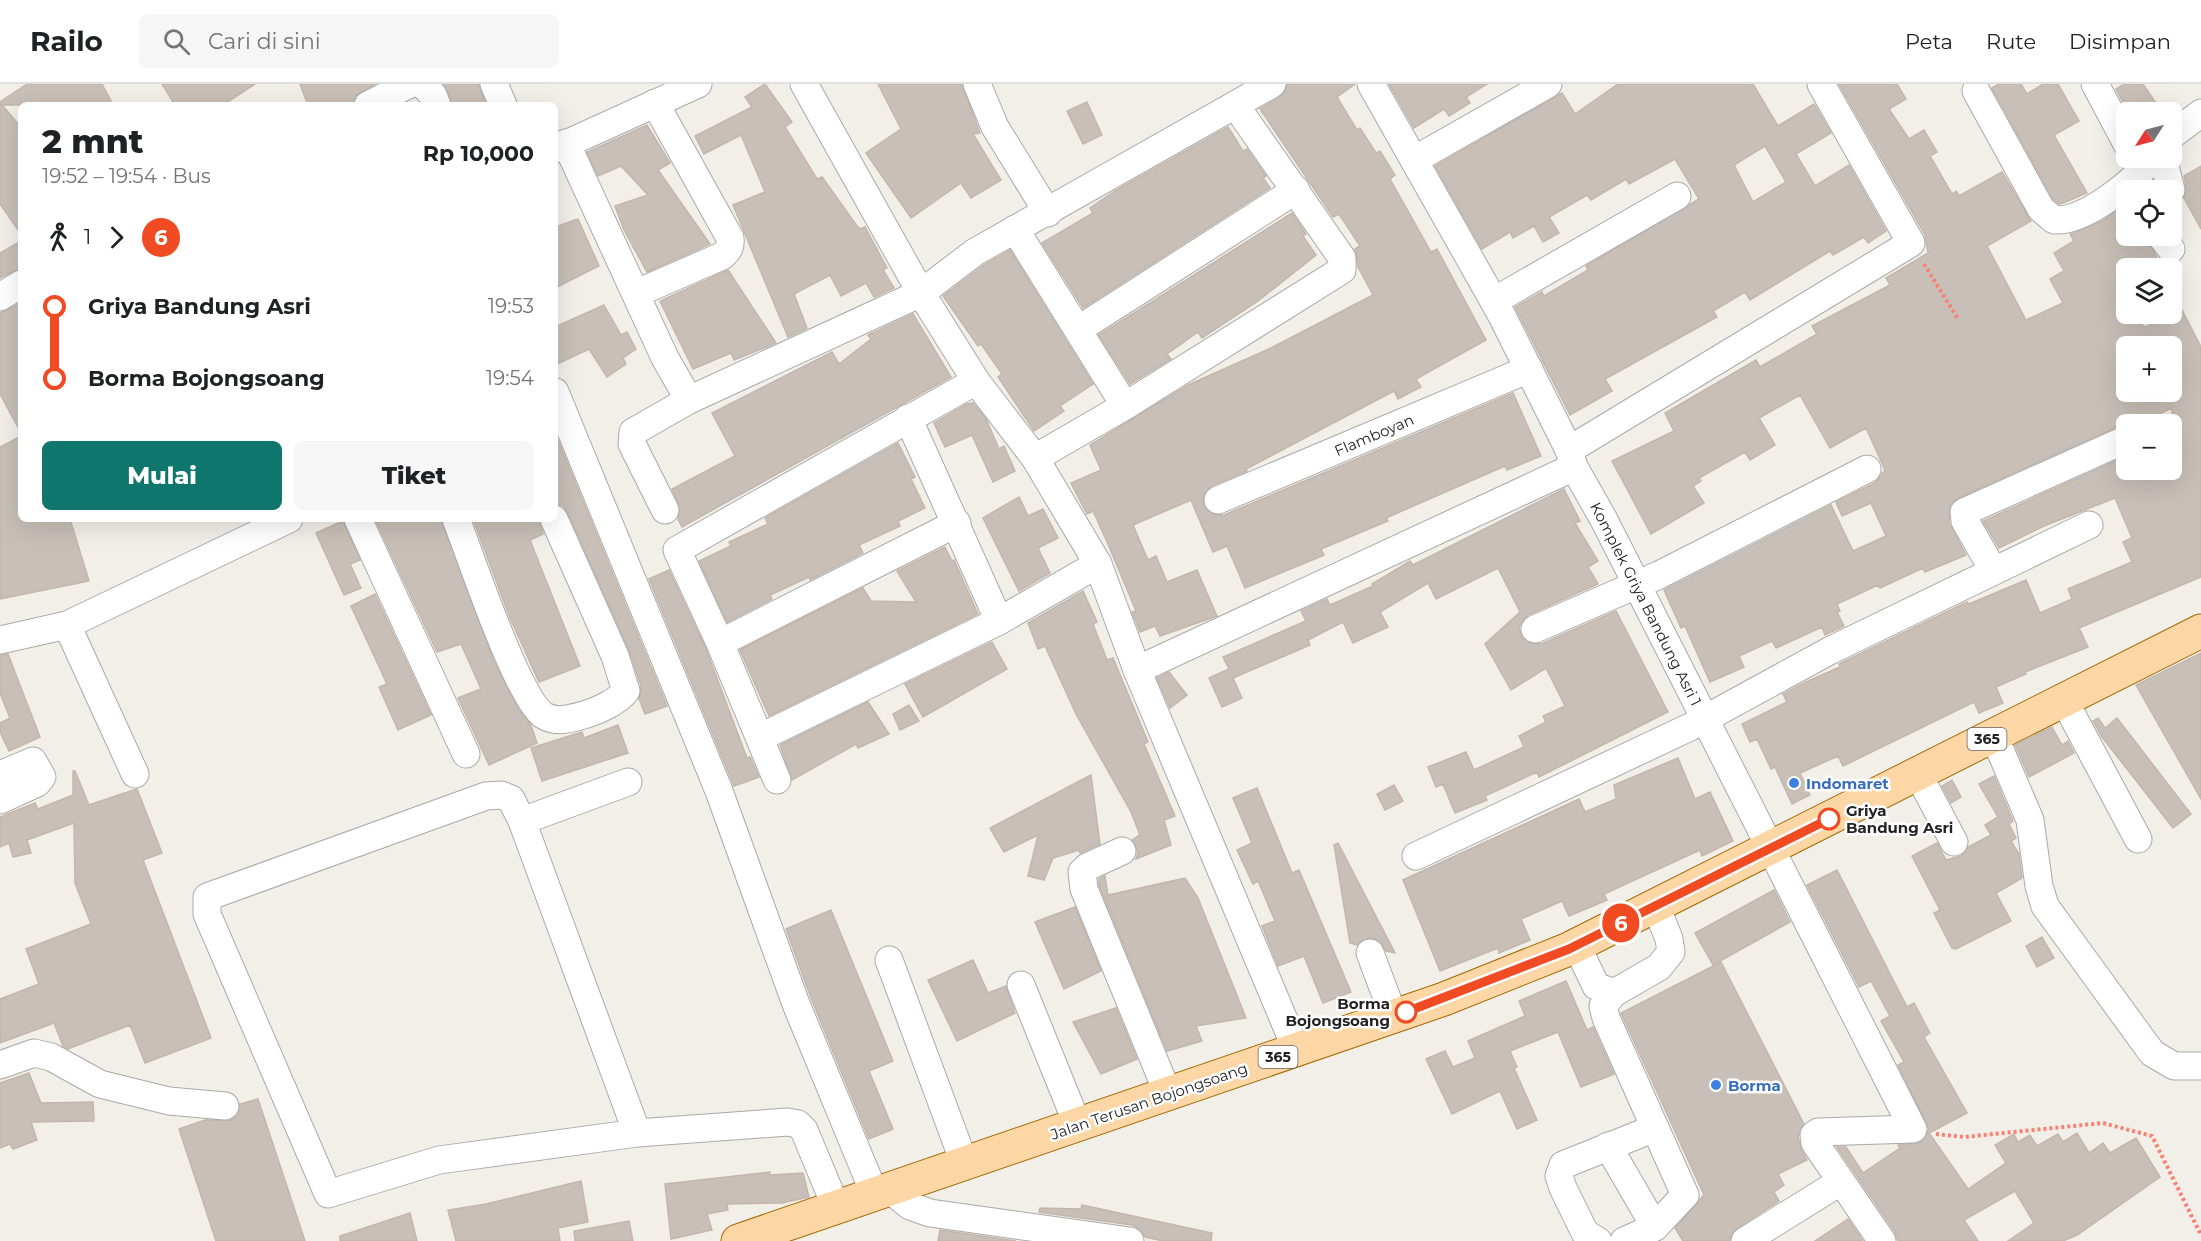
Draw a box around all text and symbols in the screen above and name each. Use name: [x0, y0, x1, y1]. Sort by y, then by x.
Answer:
search box: [139, 14, 559, 68]
text: Railo: [30, 24, 103, 58]
icon: search: [160, 25, 193, 58]
text: Cari di sini: [208, 28, 321, 55]
text: Peta: [1905, 29, 1953, 54]
text: Rute: [1986, 29, 2036, 54]
text: Disimpan: [2069, 29, 2171, 54]
north arrow: [2116, 102, 2182, 168]
map controls: [2116, 102, 2182, 480]
text: 2 mnt: [42, 121, 144, 161]
text: Rp 10,000: [423, 140, 534, 167]
text: 19:52 – 19:54 · Bus: [42, 164, 211, 188]
button: locate: [2116, 180, 2182, 246]
icon: walk: [42, 221, 75, 254]
icon: forward: [100, 221, 133, 254]
text: 1: [84, 225, 91, 249]
text: 6: [154, 225, 168, 250]
button: layers: [2116, 258, 2182, 324]
text: Griya Bandung Asri: [88, 293, 311, 320]
text: 19:53: [488, 294, 534, 318]
button: +: [2116, 336, 2182, 402]
text: Borma Bojongsoang: [88, 365, 325, 392]
text: 19:54: [486, 366, 534, 390]
street label: Flamboyan: [1331, 410, 1417, 460]
button: −: [2116, 414, 2182, 480]
button: Mulai: [42, 441, 282, 510]
button: Tiket: [294, 441, 534, 510]
street label: Komplek Griya Bandung Asri 1: [1586, 499, 1706, 709]
road number: 365: [1968, 728, 2006, 750]
place label: Indomaret: [1806, 774, 1889, 793]
marker: Indomaret: [1787, 776, 1801, 790]
place label: Griya Bandung Asri: [1846, 801, 1953, 837]
marker: Griya Bandung Asri: [1818, 808, 1840, 830]
line badge: 6: [1602, 904, 1640, 942]
text: 6: [1614, 911, 1628, 936]
place label: Borma Bojongsoang: [1286, 994, 1390, 1030]
marker: Borma Bojongsoang: [1395, 1001, 1417, 1023]
road number: 365: [1258, 1046, 1298, 1068]
street label: Jalan Terusan Bojongsoang: [1047, 1058, 1250, 1144]
place label: Borma: [1728, 1076, 1781, 1095]
marker: Borma: [1709, 1078, 1723, 1092]

